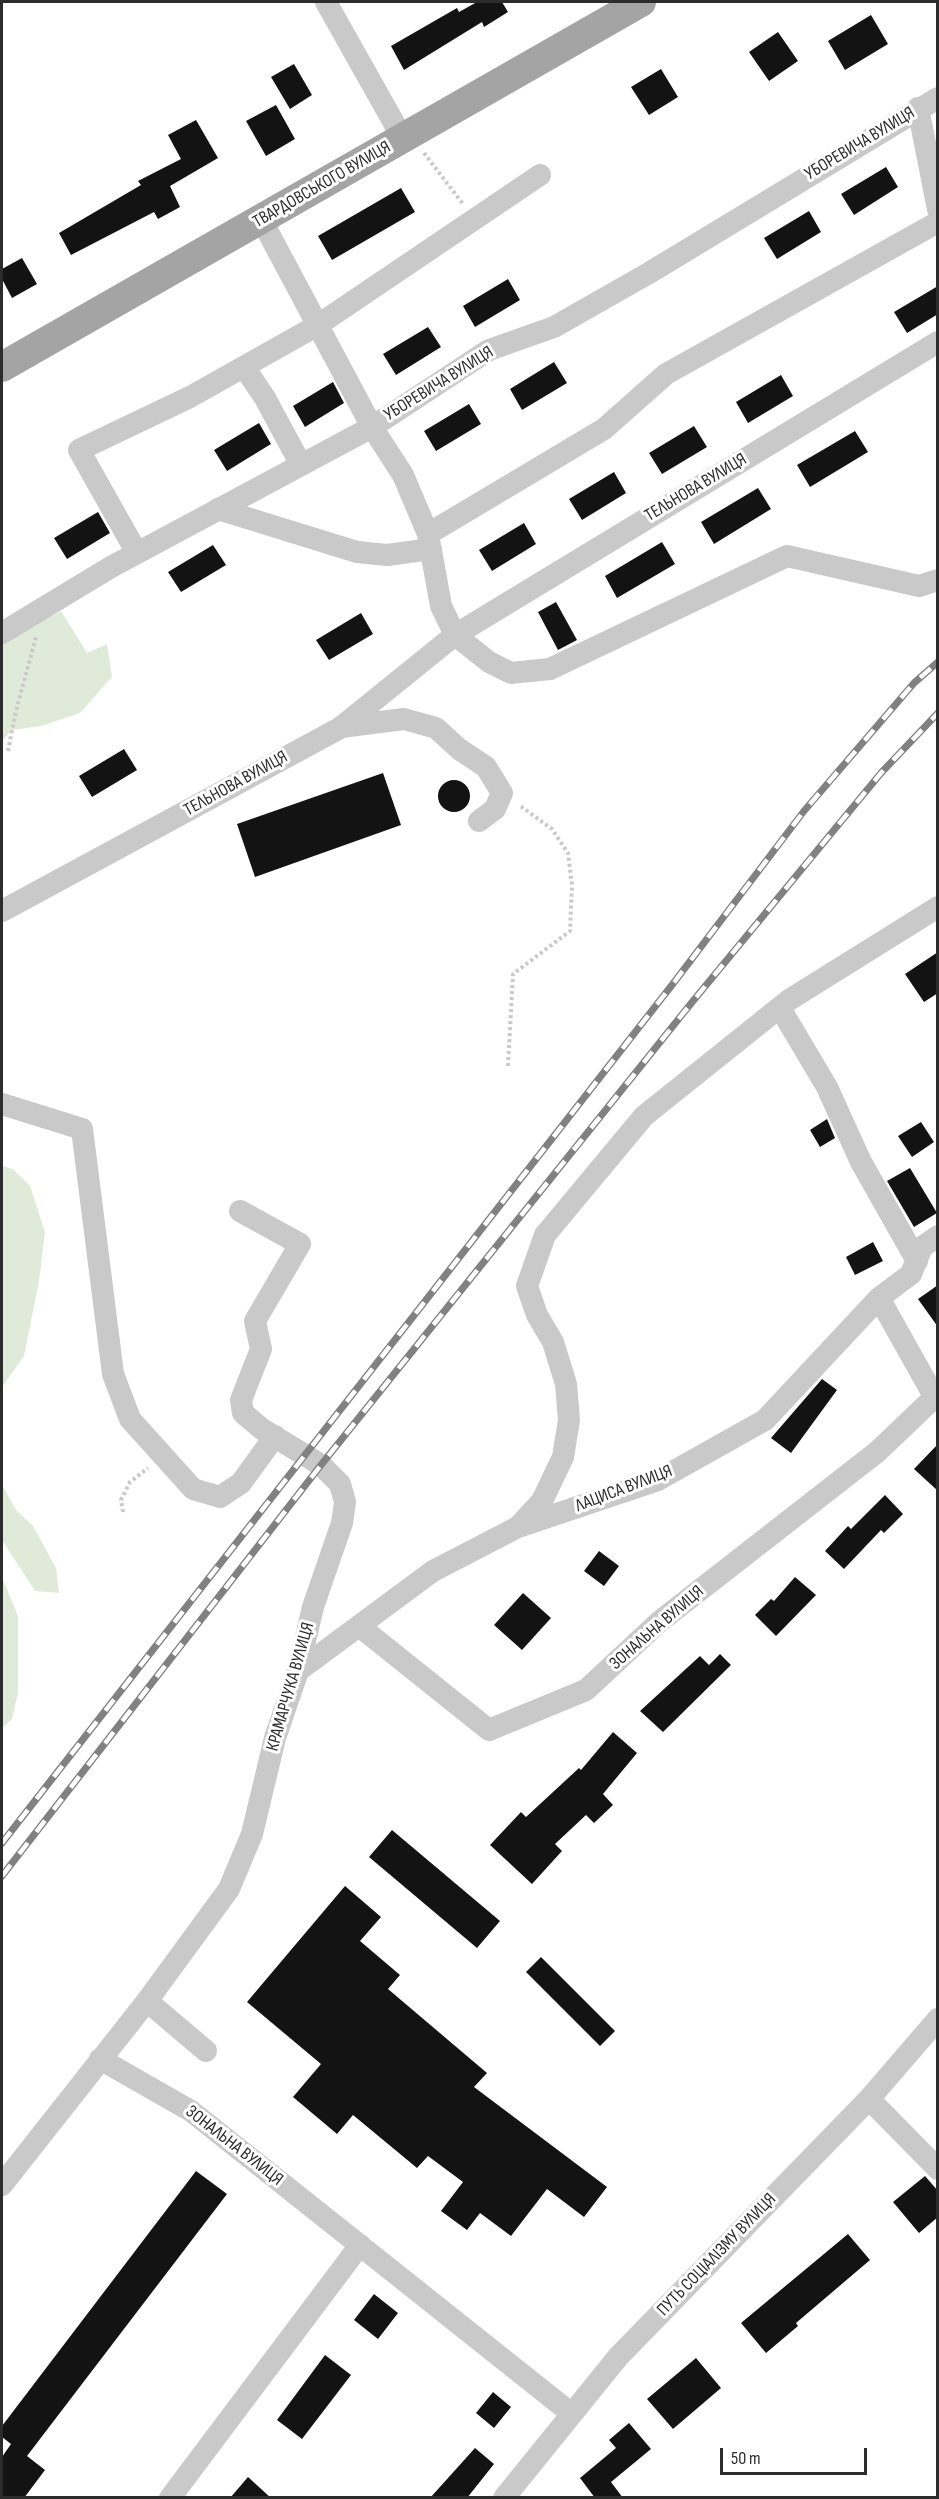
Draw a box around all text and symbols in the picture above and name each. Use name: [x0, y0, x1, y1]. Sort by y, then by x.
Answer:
street label: УБОРЕВИЧА ВУЛИЦЯ: [801, 103, 919, 185]
street label: ТВАРДОВСЬКОГО ВУЛИЦЯ: [249, 137, 395, 233]
street label: УБОРЕВИЧА ВУЛИЦЯ: [380, 342, 498, 426]
street label: ТЕЛЬНОВА ВУЛИЦЯ: [641, 449, 751, 527]
street label: ТЕЛЬНОВА ВУЛИЦЯ: [180, 747, 292, 821]
street label: ЛАЦИСА ВУЛИЦЯ: [573, 1461, 675, 1517]
street label: ЗОНАЛЬНА ВУЛИЦЯ: [605, 1581, 709, 1675]
street label: КРАМАРЧУКА ВУЛИЦЯ: [262, 1620, 320, 1754]
street label: ЗОНАЛЬНА ВУЛИЦЯ: [181, 2101, 287, 2191]
street label: ПУТЬ СОЦІАЛІЗМУ ВУЛИЦЯ: [653, 2189, 781, 2321]
scale bar: [723, 2436, 870, 2474]
text: 50 m: [731, 2448, 761, 2469]

